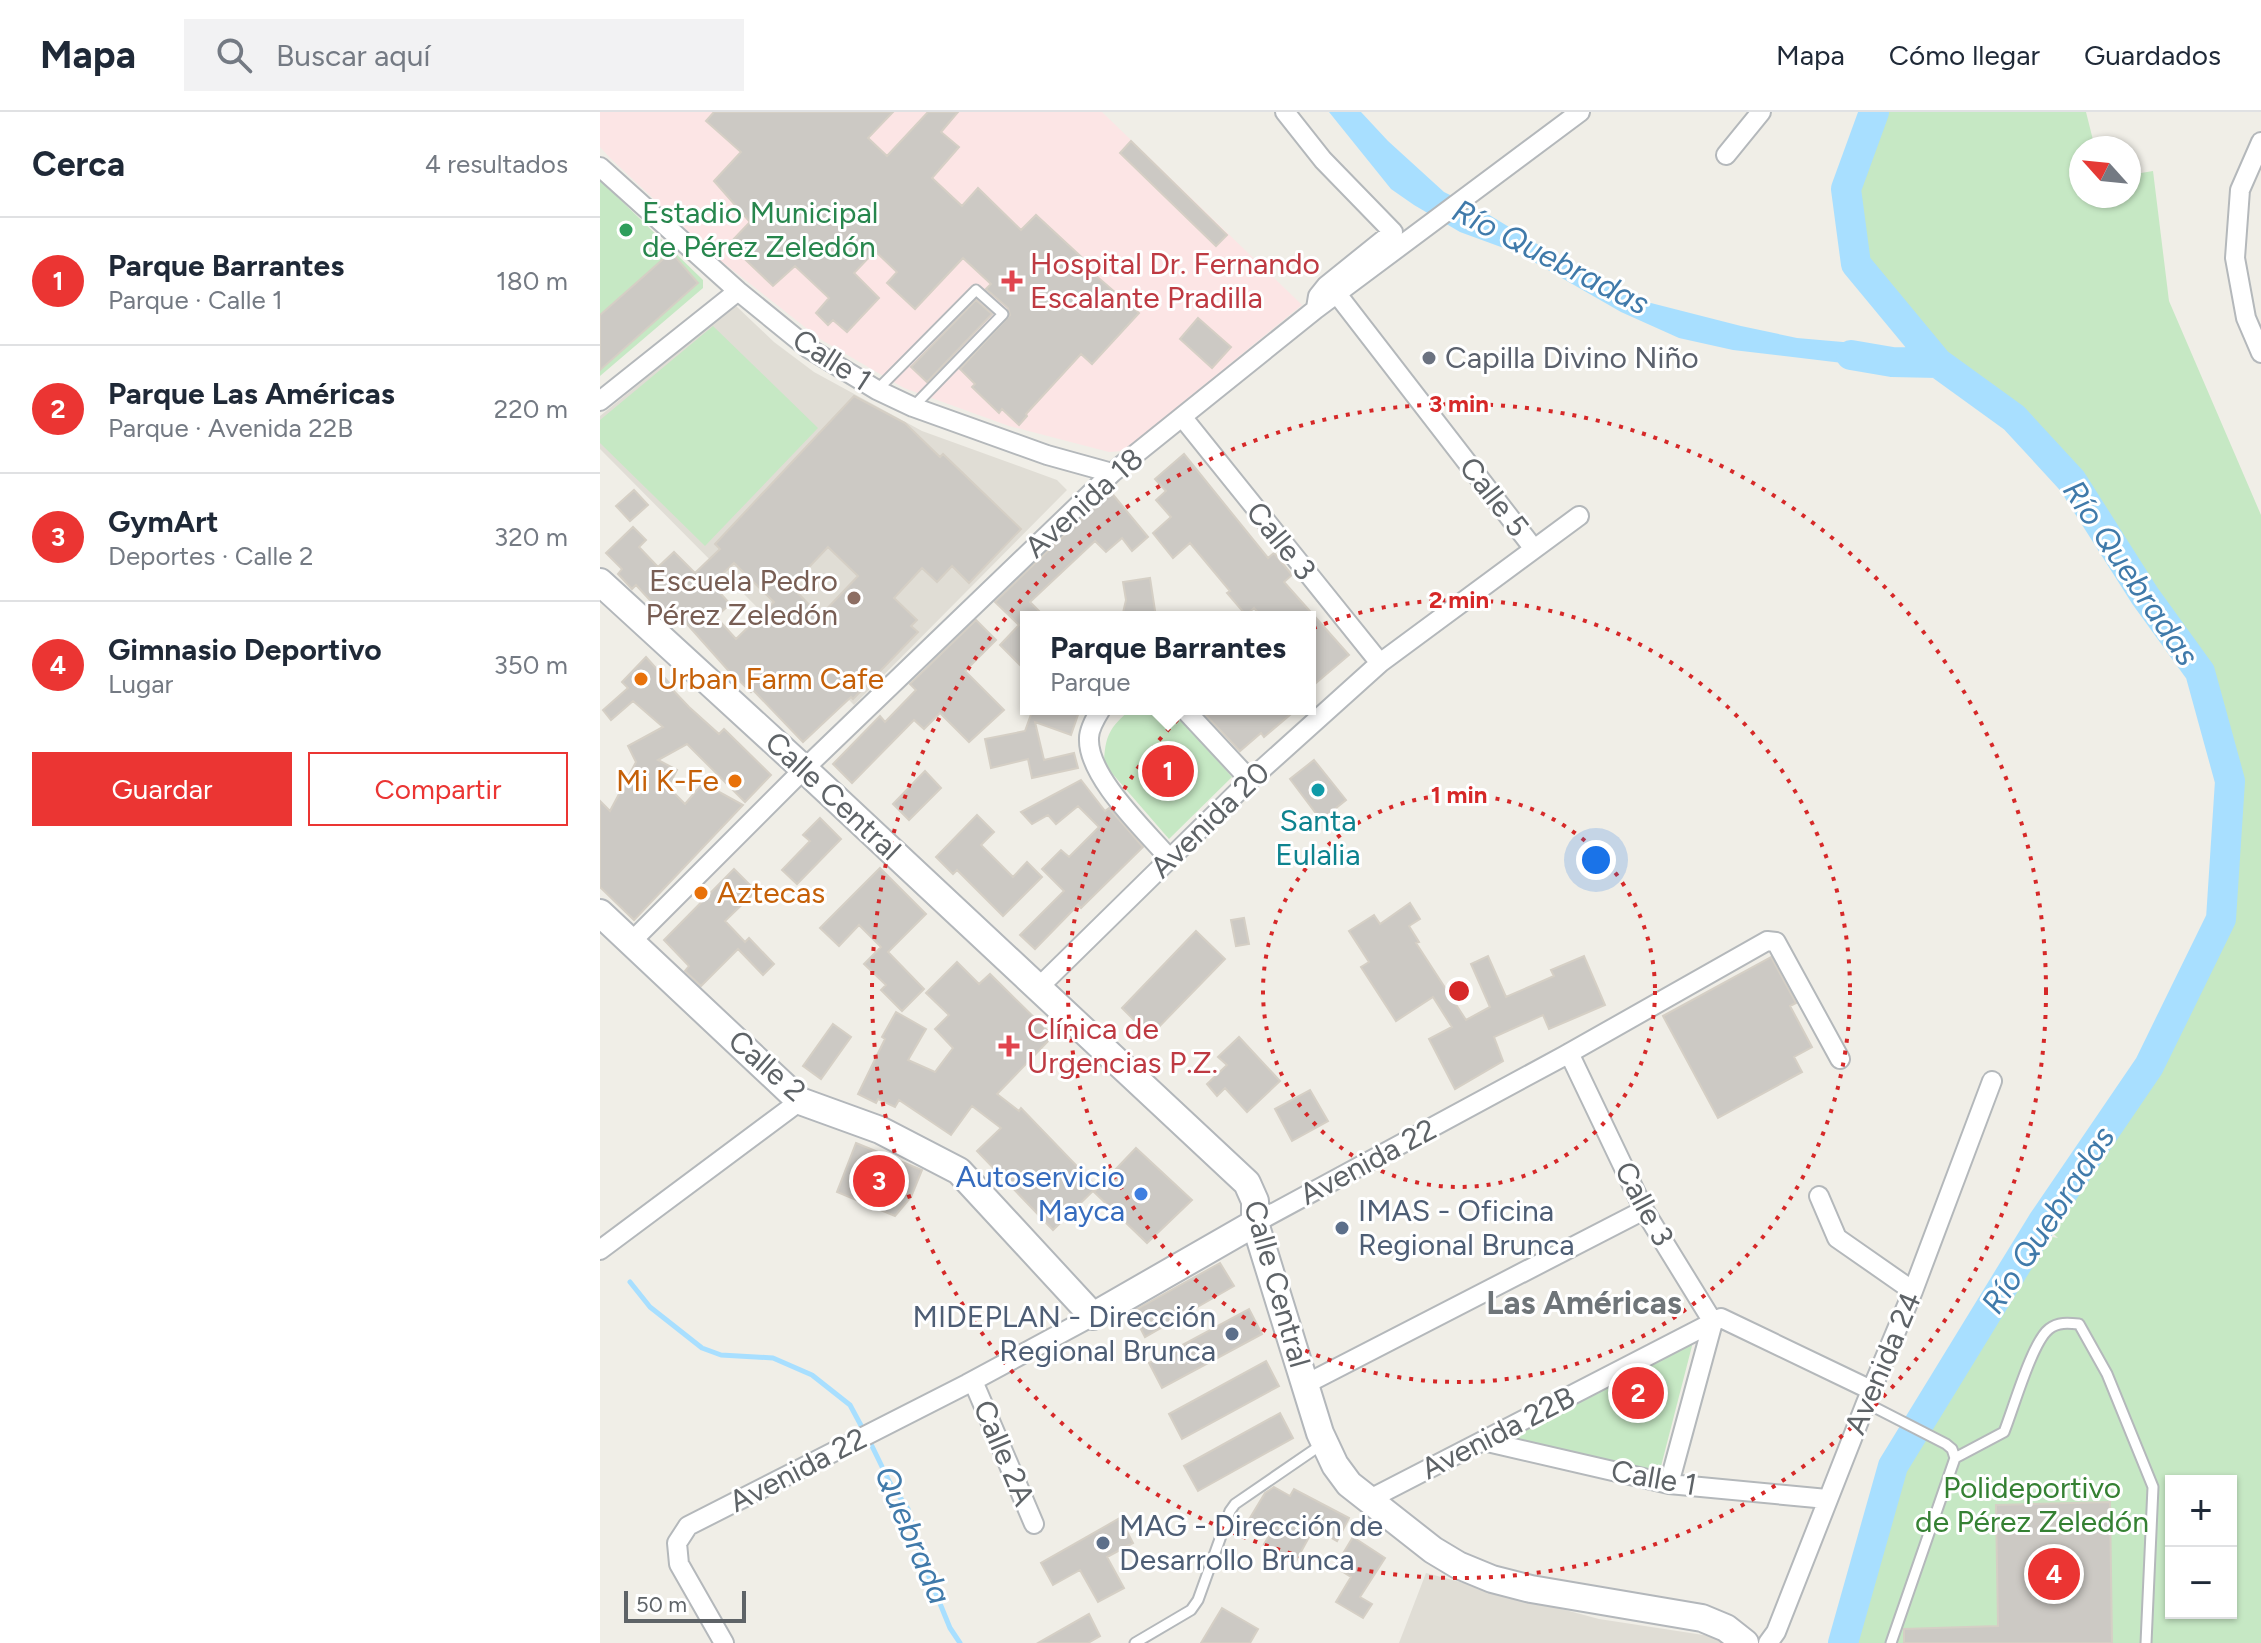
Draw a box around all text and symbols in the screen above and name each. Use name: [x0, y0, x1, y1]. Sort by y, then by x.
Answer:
search box: [184, 19, 744, 91]
text: Mapa: [40, 32, 136, 78]
icon: search: [212, 33, 256, 77]
text: Buscar aquí: [276, 37, 430, 74]
text: Mapa: [1776, 38, 1845, 72]
text: Cómo llegar: [1889, 38, 2040, 72]
text: Guardados: [2084, 38, 2221, 72]
north arrow: [2069, 136, 2141, 208]
text: Cerca: [32, 144, 125, 185]
text: 4 resultados: [425, 148, 568, 180]
water label: Río Quebradas: [1446, 191, 1656, 323]
place label: Estadio Municipal de Pérez Zeledón: [642, 194, 878, 265]
marker: Estadio Municipal de Pérez Zeledón: [617, 221, 635, 239]
place label: Hospital Dr. Fernando Escalante Pradilla: [1030, 245, 1320, 316]
text: Parque Barrantes: [108, 247, 344, 284]
text: 1: [53, 265, 63, 297]
text: 180 m: [496, 265, 568, 297]
marker: Hospital Dr. Fernando Escalante Pradilla: [1001, 270, 1023, 292]
text: Parque · Calle 1: [108, 284, 283, 316]
street label: Calle 1: [786, 321, 879, 399]
place label: Capilla Divino Niño: [1445, 339, 1699, 376]
marker: Capilla Divino Niño: [1420, 349, 1438, 367]
text: Parque Las Américas: [108, 375, 395, 412]
text: 3 min: [1429, 389, 1489, 418]
text: 2: [50, 393, 66, 425]
text: 220 m: [494, 393, 568, 425]
text: Parque · Avenida 22B: [108, 412, 353, 444]
street label: Avenida 18: [1017, 440, 1150, 565]
street label: Calle 5: [1452, 449, 1537, 544]
water label: Río Quebradas: [2055, 473, 2207, 673]
street label: Calle 3: [1239, 494, 1324, 587]
text: GymArt: [108, 503, 219, 540]
text: 3: [51, 521, 65, 553]
text: 320 m: [494, 521, 568, 553]
text: Deportes · Calle 2: [108, 540, 313, 572]
place label: Escuela Pedro Pérez Zeledón: [646, 562, 838, 633]
text: 2 min: [1429, 585, 1489, 614]
marker: Escuela Pedro Pérez Zeledón: [845, 589, 863, 607]
popup: [1020, 611, 1316, 715]
text: Parque Barrantes: [1050, 629, 1286, 666]
text: Gimnasio Deportivo: [108, 631, 382, 668]
text: 4: [50, 649, 66, 681]
text: 350 m: [494, 649, 568, 681]
place label: Urban Farm Cafe: [657, 660, 884, 697]
text: Parque: [1050, 666, 1130, 698]
text: Lugar: [108, 668, 173, 700]
marker: Urban Farm Cafe: [632, 670, 650, 688]
street label: Calle Central: [758, 723, 909, 868]
pin: 1: [1142, 741, 1194, 801]
button: Guardar: [32, 752, 292, 826]
button: Compartir: [308, 752, 568, 826]
street label: Avenida 20: [1142, 754, 1277, 886]
place label: Mi K-Fe: [616, 762, 719, 799]
marker: Mi K-Fe: [726, 772, 744, 790]
text: 1 min: [1431, 780, 1487, 809]
marker: Santa Eulalia: [1309, 781, 1327, 799]
place label: Santa Eulalia: [1275, 802, 1361, 873]
your location: [1576, 840, 1616, 880]
place label: Aztecas: [717, 874, 825, 911]
marker: Aztecas: [692, 884, 710, 902]
centre of rings: [1445, 977, 1473, 1005]
place label: Clínica de Urgencias P.Z.: [1027, 1010, 1218, 1081]
street label: Calle 2: [721, 1022, 814, 1109]
marker: Clínica de Urgencias P.Z.: [998, 1035, 1020, 1057]
street label: Avenida 22: [1293, 1110, 1442, 1213]
water label: Río Quebradas: [1973, 1119, 2123, 1321]
pin: 3: [853, 1151, 905, 1211]
street label: Calle 3: [1607, 1155, 1682, 1252]
place label: Autoservicio Mayca: [956, 1158, 1125, 1229]
marker: Autoservicio Mayca: [1132, 1185, 1150, 1203]
place label: IMAS - Oficina Regional Brunca: [1358, 1192, 1575, 1263]
street label: Calle Central: [1236, 1196, 1319, 1372]
marker: IMAS - Oficina Regional Brunca: [1333, 1219, 1351, 1237]
district label: Las Américas: [1486, 1284, 1682, 1322]
street label: Avenida 24: [1836, 1286, 1929, 1440]
place label: MIDEPLAN - Dirección Regional Brunca: [913, 1298, 1216, 1369]
marker: MIDEPLAN - Dirección Regional Brunca: [1223, 1325, 1241, 1343]
pin: 2: [1612, 1363, 1664, 1423]
street label: Avenida 22B: [1415, 1378, 1581, 1487]
street label: Calle 2A: [966, 1394, 1043, 1512]
street label: Avenida 22: [723, 1419, 873, 1520]
street label: Calle 1: [1608, 1452, 1700, 1503]
water label: Quebrada: [867, 1460, 959, 1610]
park label: Polideportivo de Pérez Zeledón: [1915, 1469, 2149, 1540]
map controls: [2165, 1475, 2237, 1619]
button: +: [2165, 1475, 2237, 1547]
place label: MAG - Dirección de Desarrollo Brunca: [1119, 1507, 1383, 1578]
marker: MAG - Dirección de Desarrollo Brunca: [1094, 1534, 1112, 1552]
pin: 4: [2028, 1544, 2080, 1604]
button: −: [2165, 1547, 2237, 1619]
scale bar: [624, 1587, 746, 1623]
text: 50 m: [636, 1591, 687, 1618]

